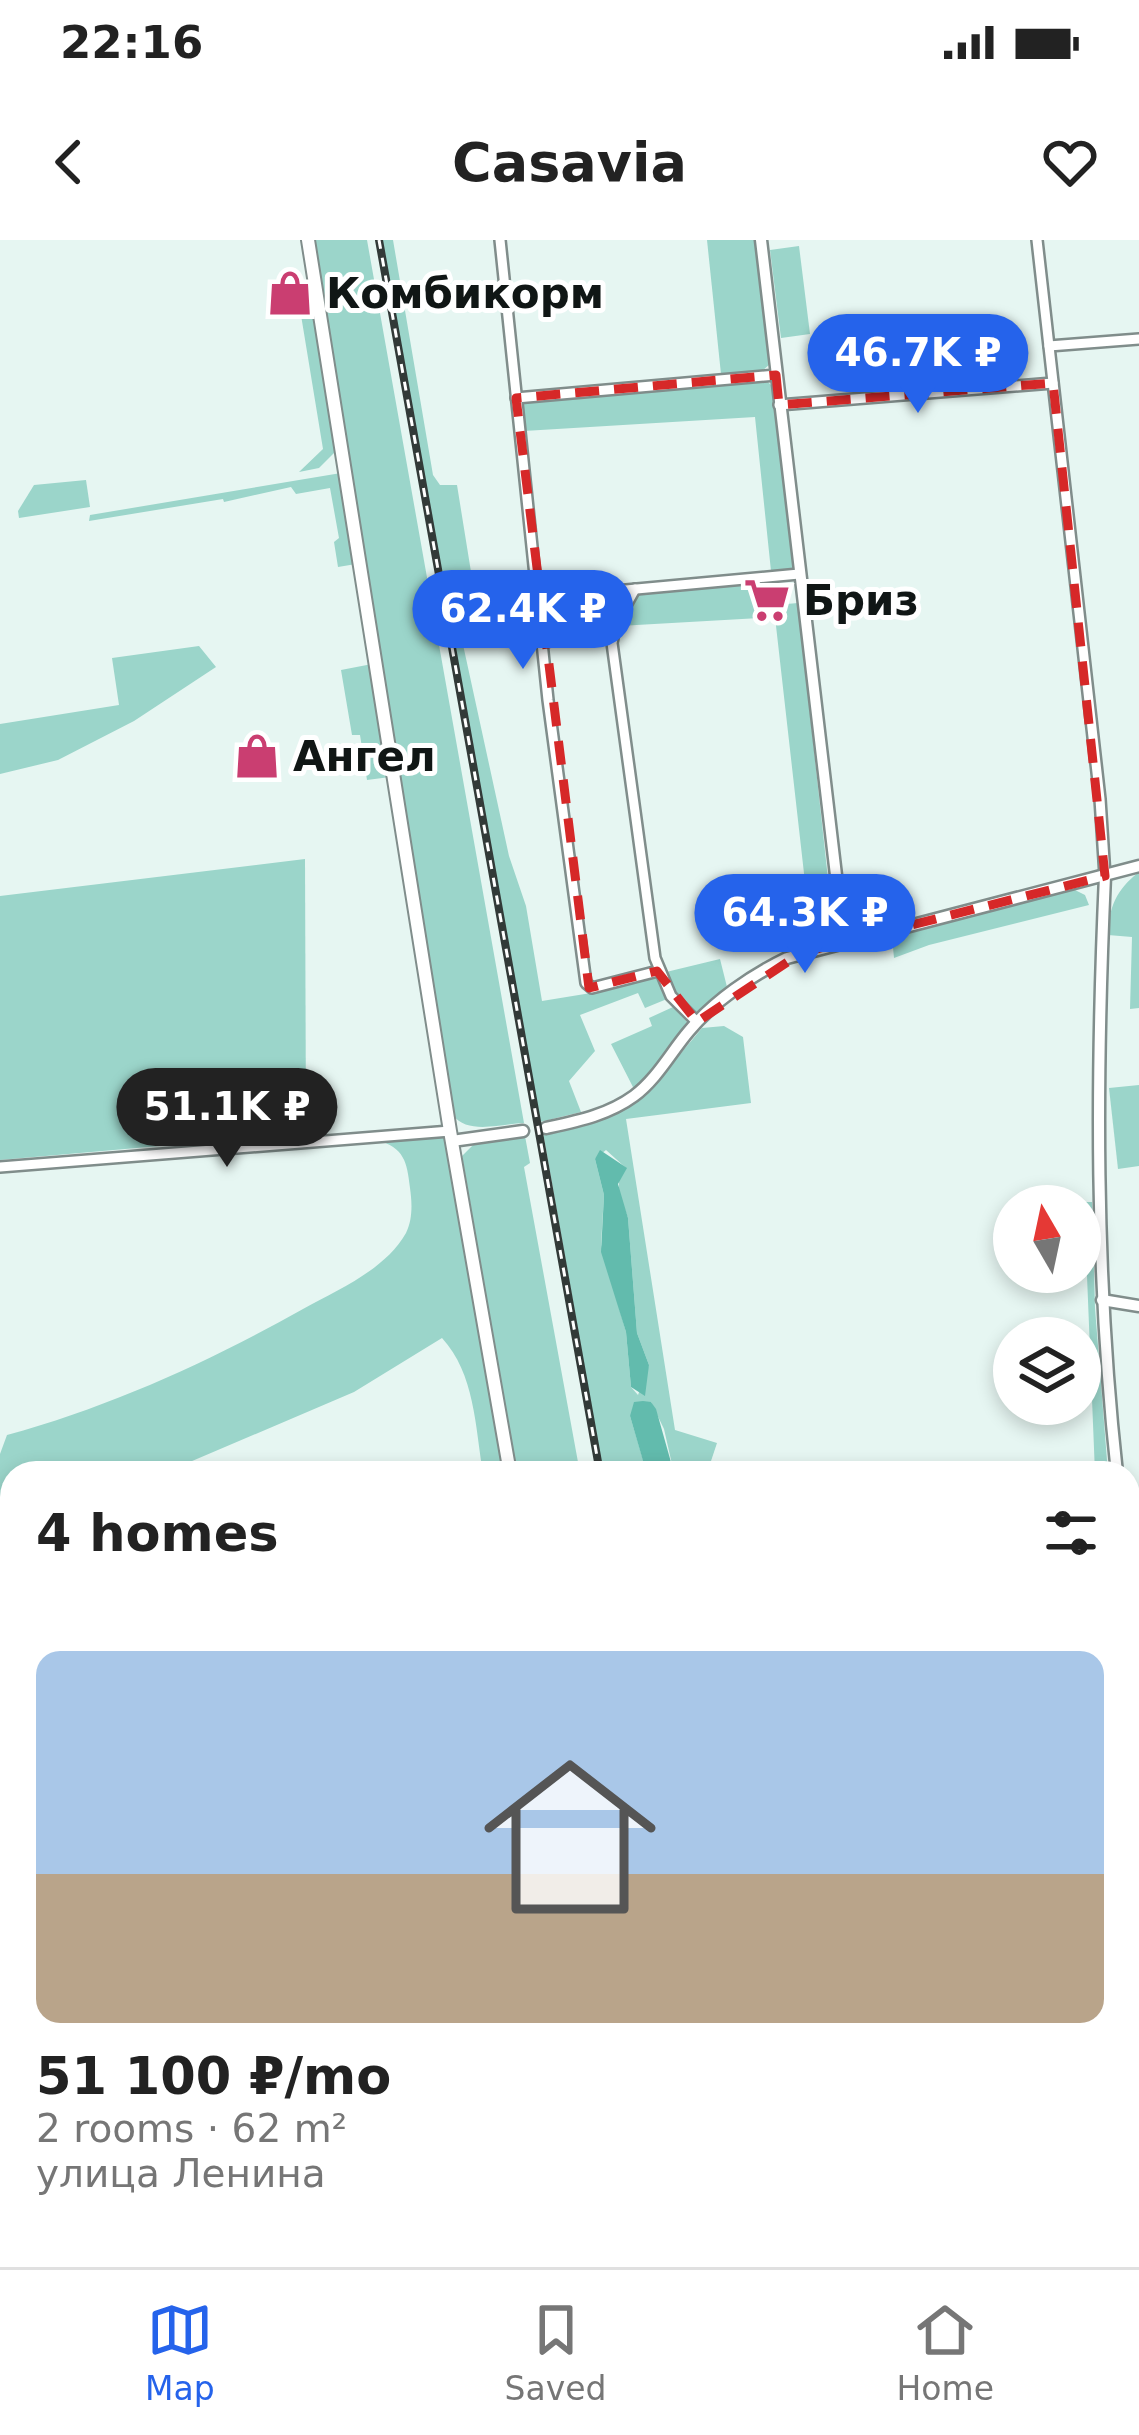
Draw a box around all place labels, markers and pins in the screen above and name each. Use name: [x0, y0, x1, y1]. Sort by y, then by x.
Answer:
shop icon: Комбикорм: [265, 268, 315, 318]
place label: Комбикорм: [326, 269, 604, 318]
pin: 46.7K ₽: [807, 314, 1029, 416]
pin: 62.4K ₽: [412, 570, 634, 672]
supermarket icon: Бриз: [742, 575, 792, 625]
place label: Бриз: [803, 576, 919, 625]
shop icon: Ангел: [232, 731, 282, 781]
place label: Ангел: [293, 732, 436, 781]
pin: 64.3K ₽: [694, 874, 916, 976]
pin: 51.1K ₽: [116, 1068, 338, 1170]

